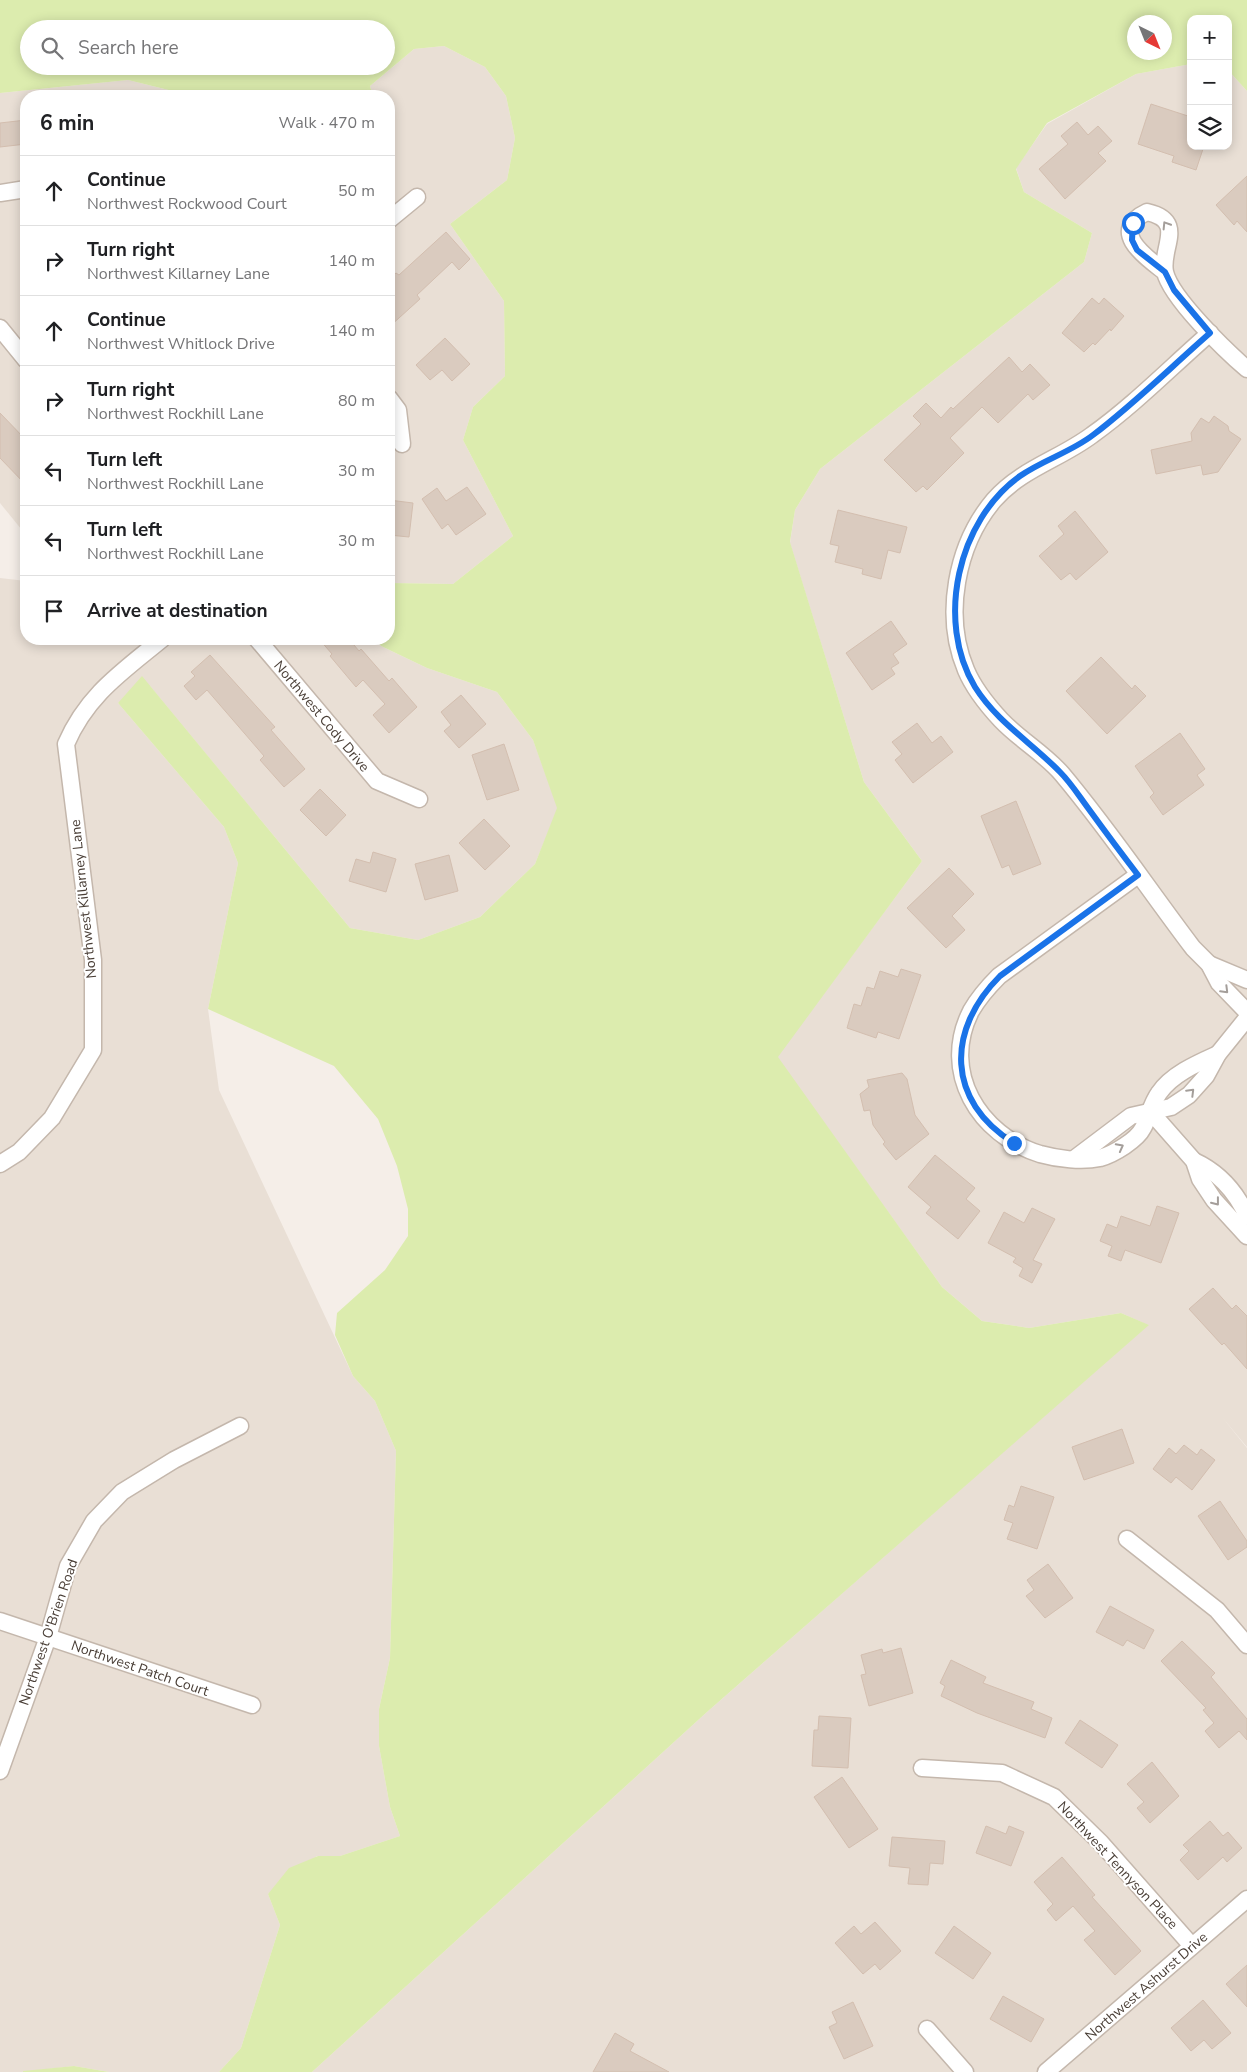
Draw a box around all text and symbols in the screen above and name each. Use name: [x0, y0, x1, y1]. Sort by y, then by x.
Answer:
north arrow: [1127, 15, 1172, 60]
map controls: [1187, 15, 1232, 150]
button: +: [1187, 15, 1232, 60]
search box: [20, 20, 395, 75]
icon: search: [38, 34, 66, 62]
text: Search here: [78, 35, 179, 61]
button: −: [1187, 60, 1232, 105]
button: layers: [1187, 105, 1232, 150]
text: 6 min: [40, 109, 94, 137]
text: Walk · 470 m: [279, 112, 375, 134]
text: Continue: [87, 167, 166, 193]
icon: ahead: [40, 177, 68, 205]
text: 50 m: [338, 180, 375, 202]
text: Northwest Rockwood Court: [87, 193, 287, 215]
route start: [1122, 212, 1145, 235]
one-way arrow: [1162, 222, 1172, 231]
text: Turn right: [87, 237, 174, 263]
icon: right: [40, 247, 68, 275]
text: 140 m: [328, 250, 375, 272]
text: Northwest Killarney Lane: [87, 263, 270, 285]
text: Continue: [87, 307, 166, 333]
icon: ahead: [40, 317, 68, 345]
text: 140 m: [328, 320, 375, 342]
text: Northwest Whitlock Drive: [87, 333, 275, 355]
text: Turn right: [87, 377, 174, 403]
icon: right: [40, 387, 68, 415]
text: 80 m: [338, 390, 375, 412]
text: Northwest Rockhill Lane: [87, 403, 264, 425]
text: Turn left: [87, 447, 162, 473]
icon: left: [40, 457, 68, 485]
text: 30 m: [338, 460, 375, 482]
text: Northwest Rockhill Lane: [87, 473, 264, 495]
text: Turn left: [87, 517, 162, 543]
icon: left: [40, 527, 68, 555]
text: 30 m: [338, 530, 375, 552]
text: Northwest Rockhill Lane: [87, 543, 264, 565]
icon: arrive: [40, 597, 68, 625]
text: Arrive at destination: [87, 598, 268, 624]
street label: Northwest Cody Drive: [270, 657, 374, 776]
street label: Northwest Killarney Lane: [66, 818, 101, 979]
one-way arrow: [1220, 984, 1229, 993]
one-way arrow: [1185, 1089, 1194, 1098]
route end: [1003, 1132, 1026, 1155]
one-way arrow: [1115, 1143, 1124, 1153]
one-way arrow: [1210, 1196, 1219, 1205]
street label: Northwest O'Brien Road: [14, 1556, 82, 1708]
street label: Northwest Patch Court: [69, 1636, 211, 1701]
street label: Northwest Tennyson Place: [1053, 1797, 1182, 1933]
street label: Northwest Ashurst Drive: [1081, 1928, 1212, 2045]

